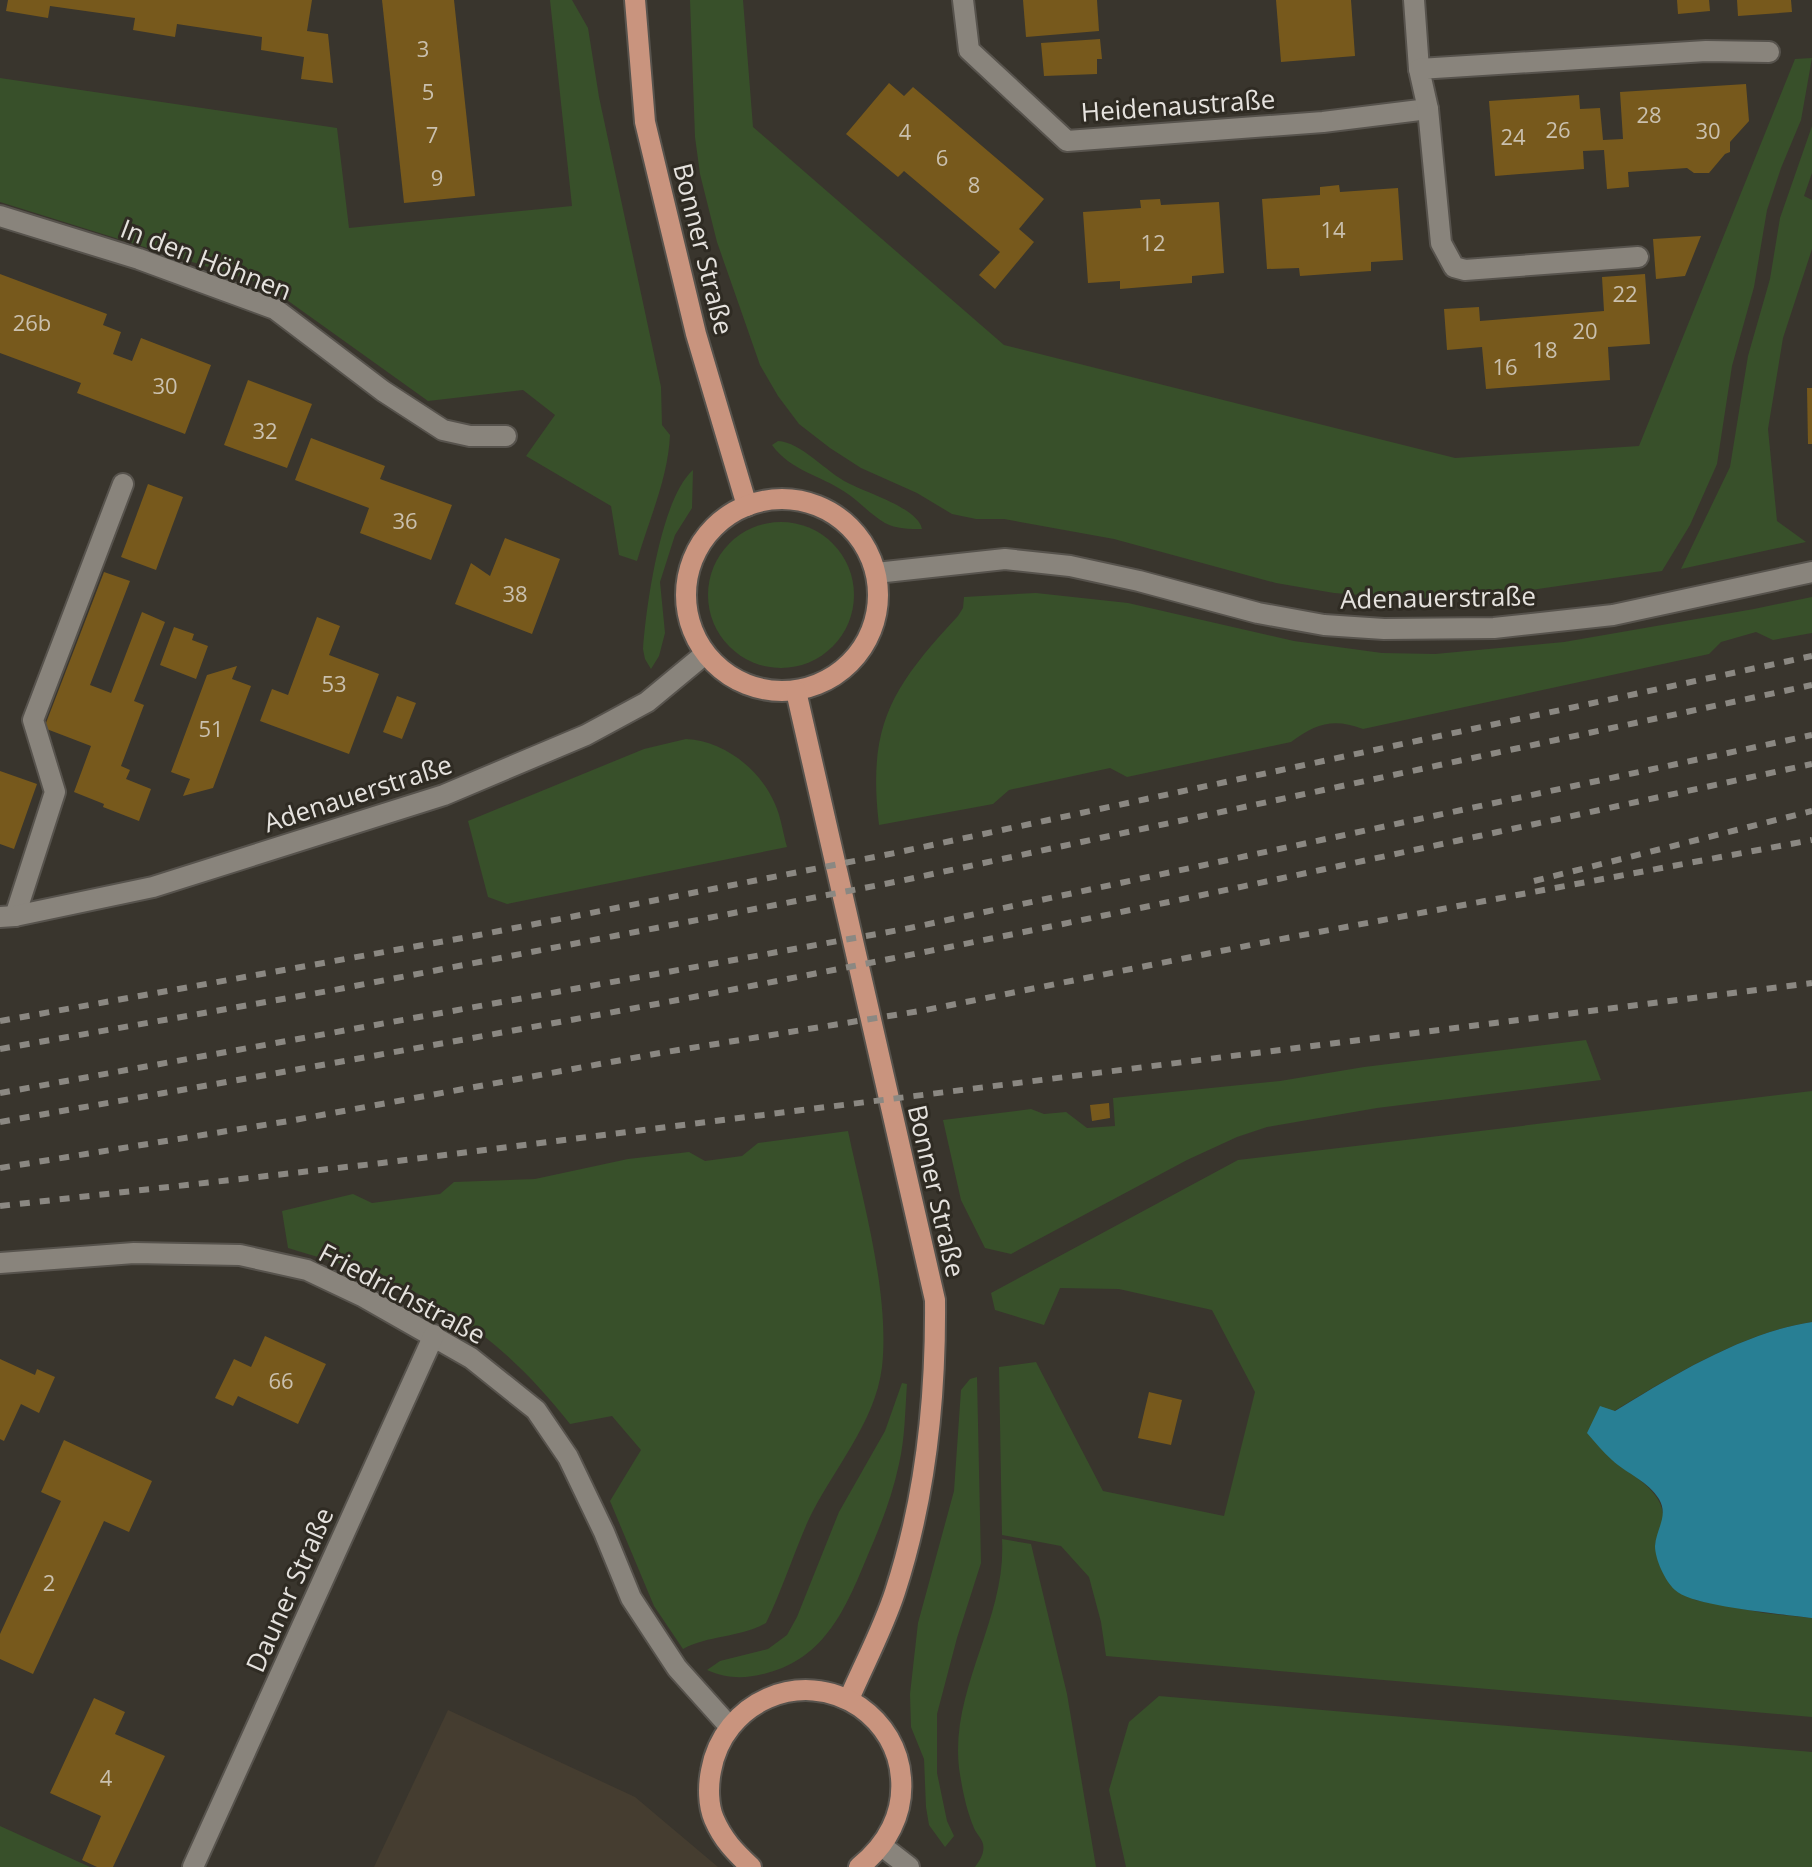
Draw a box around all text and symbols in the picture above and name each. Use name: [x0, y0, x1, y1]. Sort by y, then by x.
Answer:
house number: 3: [417, 33, 429, 63]
house number: 5: [422, 76, 434, 106]
street label: Heidenaustraße: [1080, 80, 1276, 130]
house number: 28: [1636, 99, 1662, 129]
house number: 26: [1545, 114, 1571, 144]
house number: 30: [1695, 115, 1721, 145]
house number: 4: [899, 116, 912, 146]
house number: 7: [426, 119, 438, 149]
house number: 24: [1500, 121, 1526, 151]
house number: 6: [936, 142, 948, 172]
street label: Bonner Straße: [665, 159, 743, 338]
house number: 9: [431, 162, 443, 192]
house number: 8: [968, 169, 980, 199]
street label: In den Höhnen: [116, 210, 297, 308]
house number: 14: [1320, 214, 1346, 244]
house number: 12: [1140, 227, 1166, 257]
house number: 22: [1612, 278, 1638, 308]
house number: 26b: [13, 307, 51, 337]
house number: 20: [1572, 315, 1598, 345]
house number: 18: [1532, 334, 1558, 364]
house number: 16: [1492, 351, 1518, 381]
house number: 30: [152, 370, 178, 400]
house number: 32: [252, 415, 278, 445]
house number: 36: [392, 505, 418, 535]
street label: Adenauerstraße: [1340, 577, 1536, 617]
house number: 38: [502, 578, 528, 608]
house number: 53: [321, 668, 347, 698]
house number: 51: [198, 713, 224, 743]
street label: Adenauerstraße: [259, 746, 456, 840]
street label: Bonner Straße: [900, 1101, 974, 1280]
street label: Friedrichstraße: [313, 1234, 492, 1352]
house number: 66: [268, 1365, 294, 1395]
street label: Dauner Straße: [237, 1502, 341, 1678]
house number: 2: [43, 1567, 55, 1597]
house number: 4: [100, 1762, 113, 1792]

